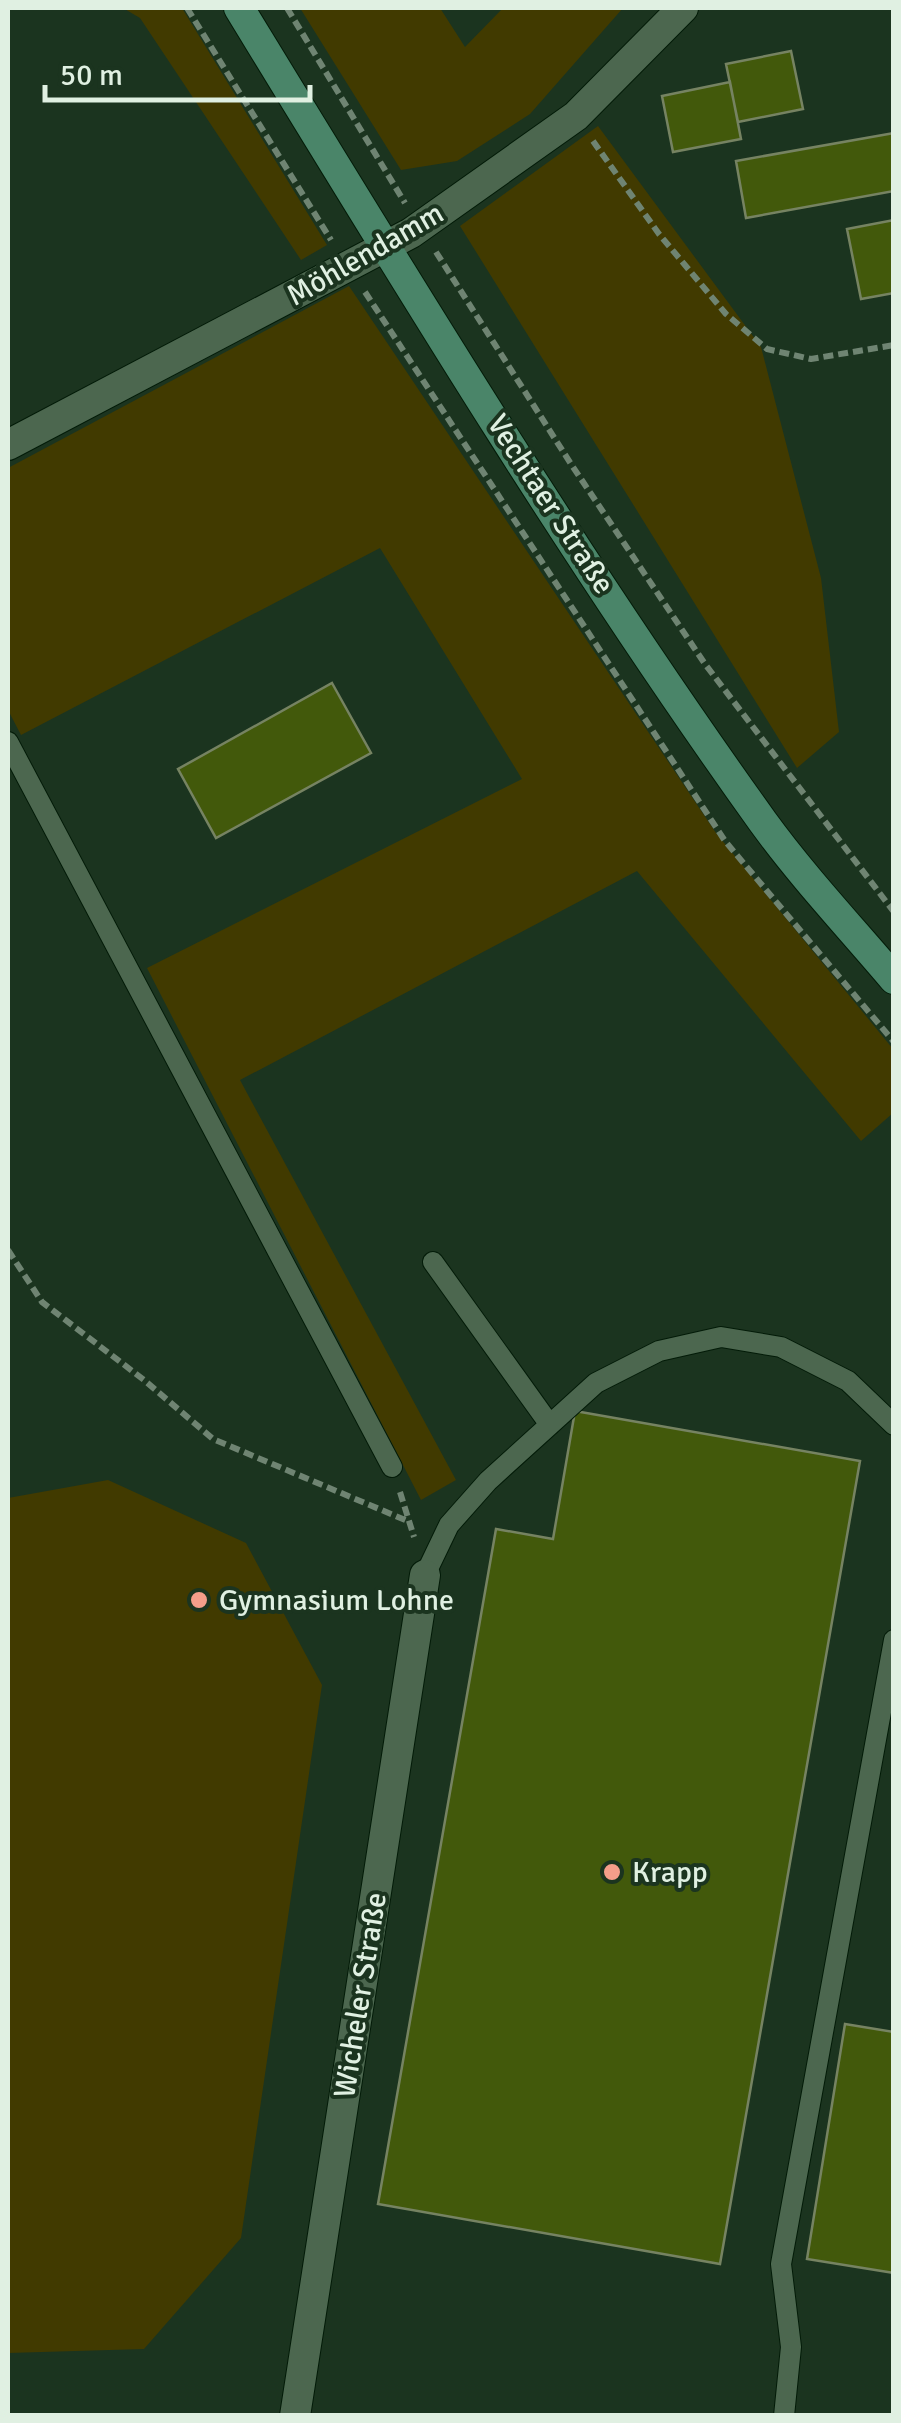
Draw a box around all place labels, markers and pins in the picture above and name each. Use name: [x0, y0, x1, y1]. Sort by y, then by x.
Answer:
place label: Gymnasium Lohne: [219, 1582, 454, 1619]
marker: Gymnasium Lohne: [188, 1589, 210, 1611]
place label: Krapp: [632, 1854, 708, 1891]
marker: Krapp: [601, 1861, 623, 1883]

